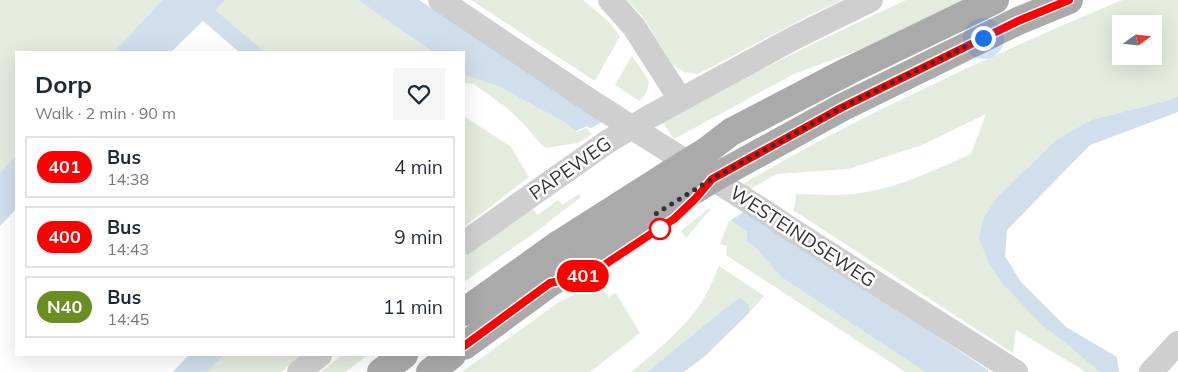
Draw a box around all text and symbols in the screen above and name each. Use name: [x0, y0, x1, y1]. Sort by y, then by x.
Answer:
north arrow: [1112, 15, 1162, 65]
map controls: [1112, 15, 1162, 65]
your location: [971, 26, 996, 51]
button: heart: [393, 68, 445, 120]
text: Dorp: [35, 69, 92, 99]
text: Walk · 2 min · 90 m: [35, 103, 176, 123]
street label: PAPEWEG: [524, 131, 616, 205]
text: Bus: [107, 145, 141, 169]
text: 401: [48, 155, 81, 178]
text: 4 min: [394, 155, 443, 179]
text: 14:38: [107, 169, 149, 189]
street label: WESTEINDSEWEG: [726, 180, 880, 292]
text: Bus: [107, 215, 141, 239]
unlabelled marker: [649, 218, 671, 240]
text: 400: [48, 225, 81, 248]
text: 9 min: [394, 225, 443, 249]
text: 14:43: [107, 239, 149, 259]
line badge: 401: [554, 260, 612, 292]
text: 401: [567, 264, 599, 287]
text: Bus: [107, 285, 141, 309]
text: N40: [47, 295, 82, 318]
text: 11 min: [383, 295, 443, 319]
text: 14:45: [107, 309, 149, 329]

